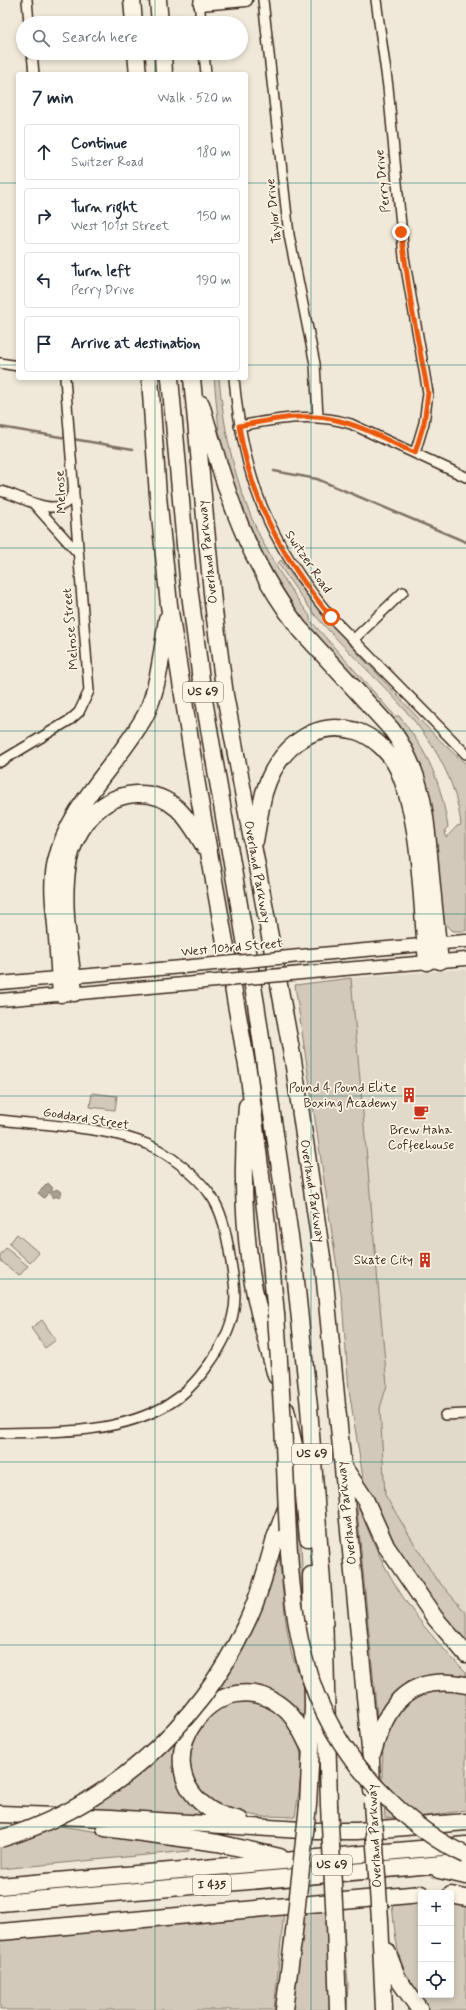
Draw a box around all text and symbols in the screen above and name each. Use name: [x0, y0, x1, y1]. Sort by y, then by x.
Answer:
search box: [16, 16, 248, 60]
icon: search: [30, 27, 52, 49]
text: Search here: [62, 28, 138, 48]
text: 7 min: [32, 87, 74, 109]
text: Walk · 520 m: [158, 90, 232, 107]
text: Continue: [71, 134, 127, 154]
icon: ahead: [33, 141, 55, 163]
text: 180 m: [196, 144, 231, 161]
street label: Perry Drive: [371, 148, 395, 213]
text: Switzer Road: [71, 154, 144, 171]
street label: Taylor Drive: [262, 178, 286, 244]
text: Turn right: [71, 198, 138, 218]
icon: right: [33, 205, 55, 227]
text: 150 m: [197, 208, 231, 225]
text: West 101st Street: [71, 218, 169, 235]
route end: [392, 223, 410, 241]
text: Turn left: [71, 262, 131, 282]
icon: left: [33, 269, 55, 291]
text: 190 m: [196, 272, 231, 289]
text: Perry Drive: [71, 282, 134, 299]
icon: arrive: [33, 333, 55, 355]
text: Arrive at destination: [71, 334, 200, 354]
street label: Melrose: [51, 470, 71, 514]
street label: Overland Parkway: [194, 500, 222, 604]
street label: Switzer Road: [281, 527, 335, 597]
street label: Melrose Street: [59, 587, 83, 671]
route start: [322, 608, 340, 626]
road number: US 69: [183, 682, 223, 702]
street label: Overland Parkway: [240, 819, 274, 925]
street label: West 103rd Street: [181, 935, 283, 961]
place label: Pound 4 Pound Elite Boxing Academy: [289, 1080, 397, 1112]
building icon: Pound 4 Pound Elite Boxing Academy: [400, 1086, 418, 1104]
cafe icon: Brew Haha Coffeehouse: [412, 1103, 430, 1121]
street label: Goddard Street: [42, 1104, 130, 1134]
place label: Brew Haha Coffeehouse: [388, 1122, 454, 1154]
street label: Overland Parkway: [295, 1138, 329, 1244]
building icon: Skate City: [416, 1251, 434, 1269]
place label: Skate City: [354, 1252, 413, 1269]
road number: US 69: [292, 1444, 332, 1464]
street label: Overland Parkway: [333, 1461, 361, 1565]
street label: Overland Parkway: [364, 1784, 386, 1888]
road number: US 69: [312, 1855, 352, 1875]
road number: I 435: [193, 1875, 231, 1895]
map controls: [418, 1890, 454, 1998]
button: +: [418, 1890, 454, 1926]
button: −: [418, 1926, 454, 1962]
button: locate: [418, 1962, 454, 1998]

